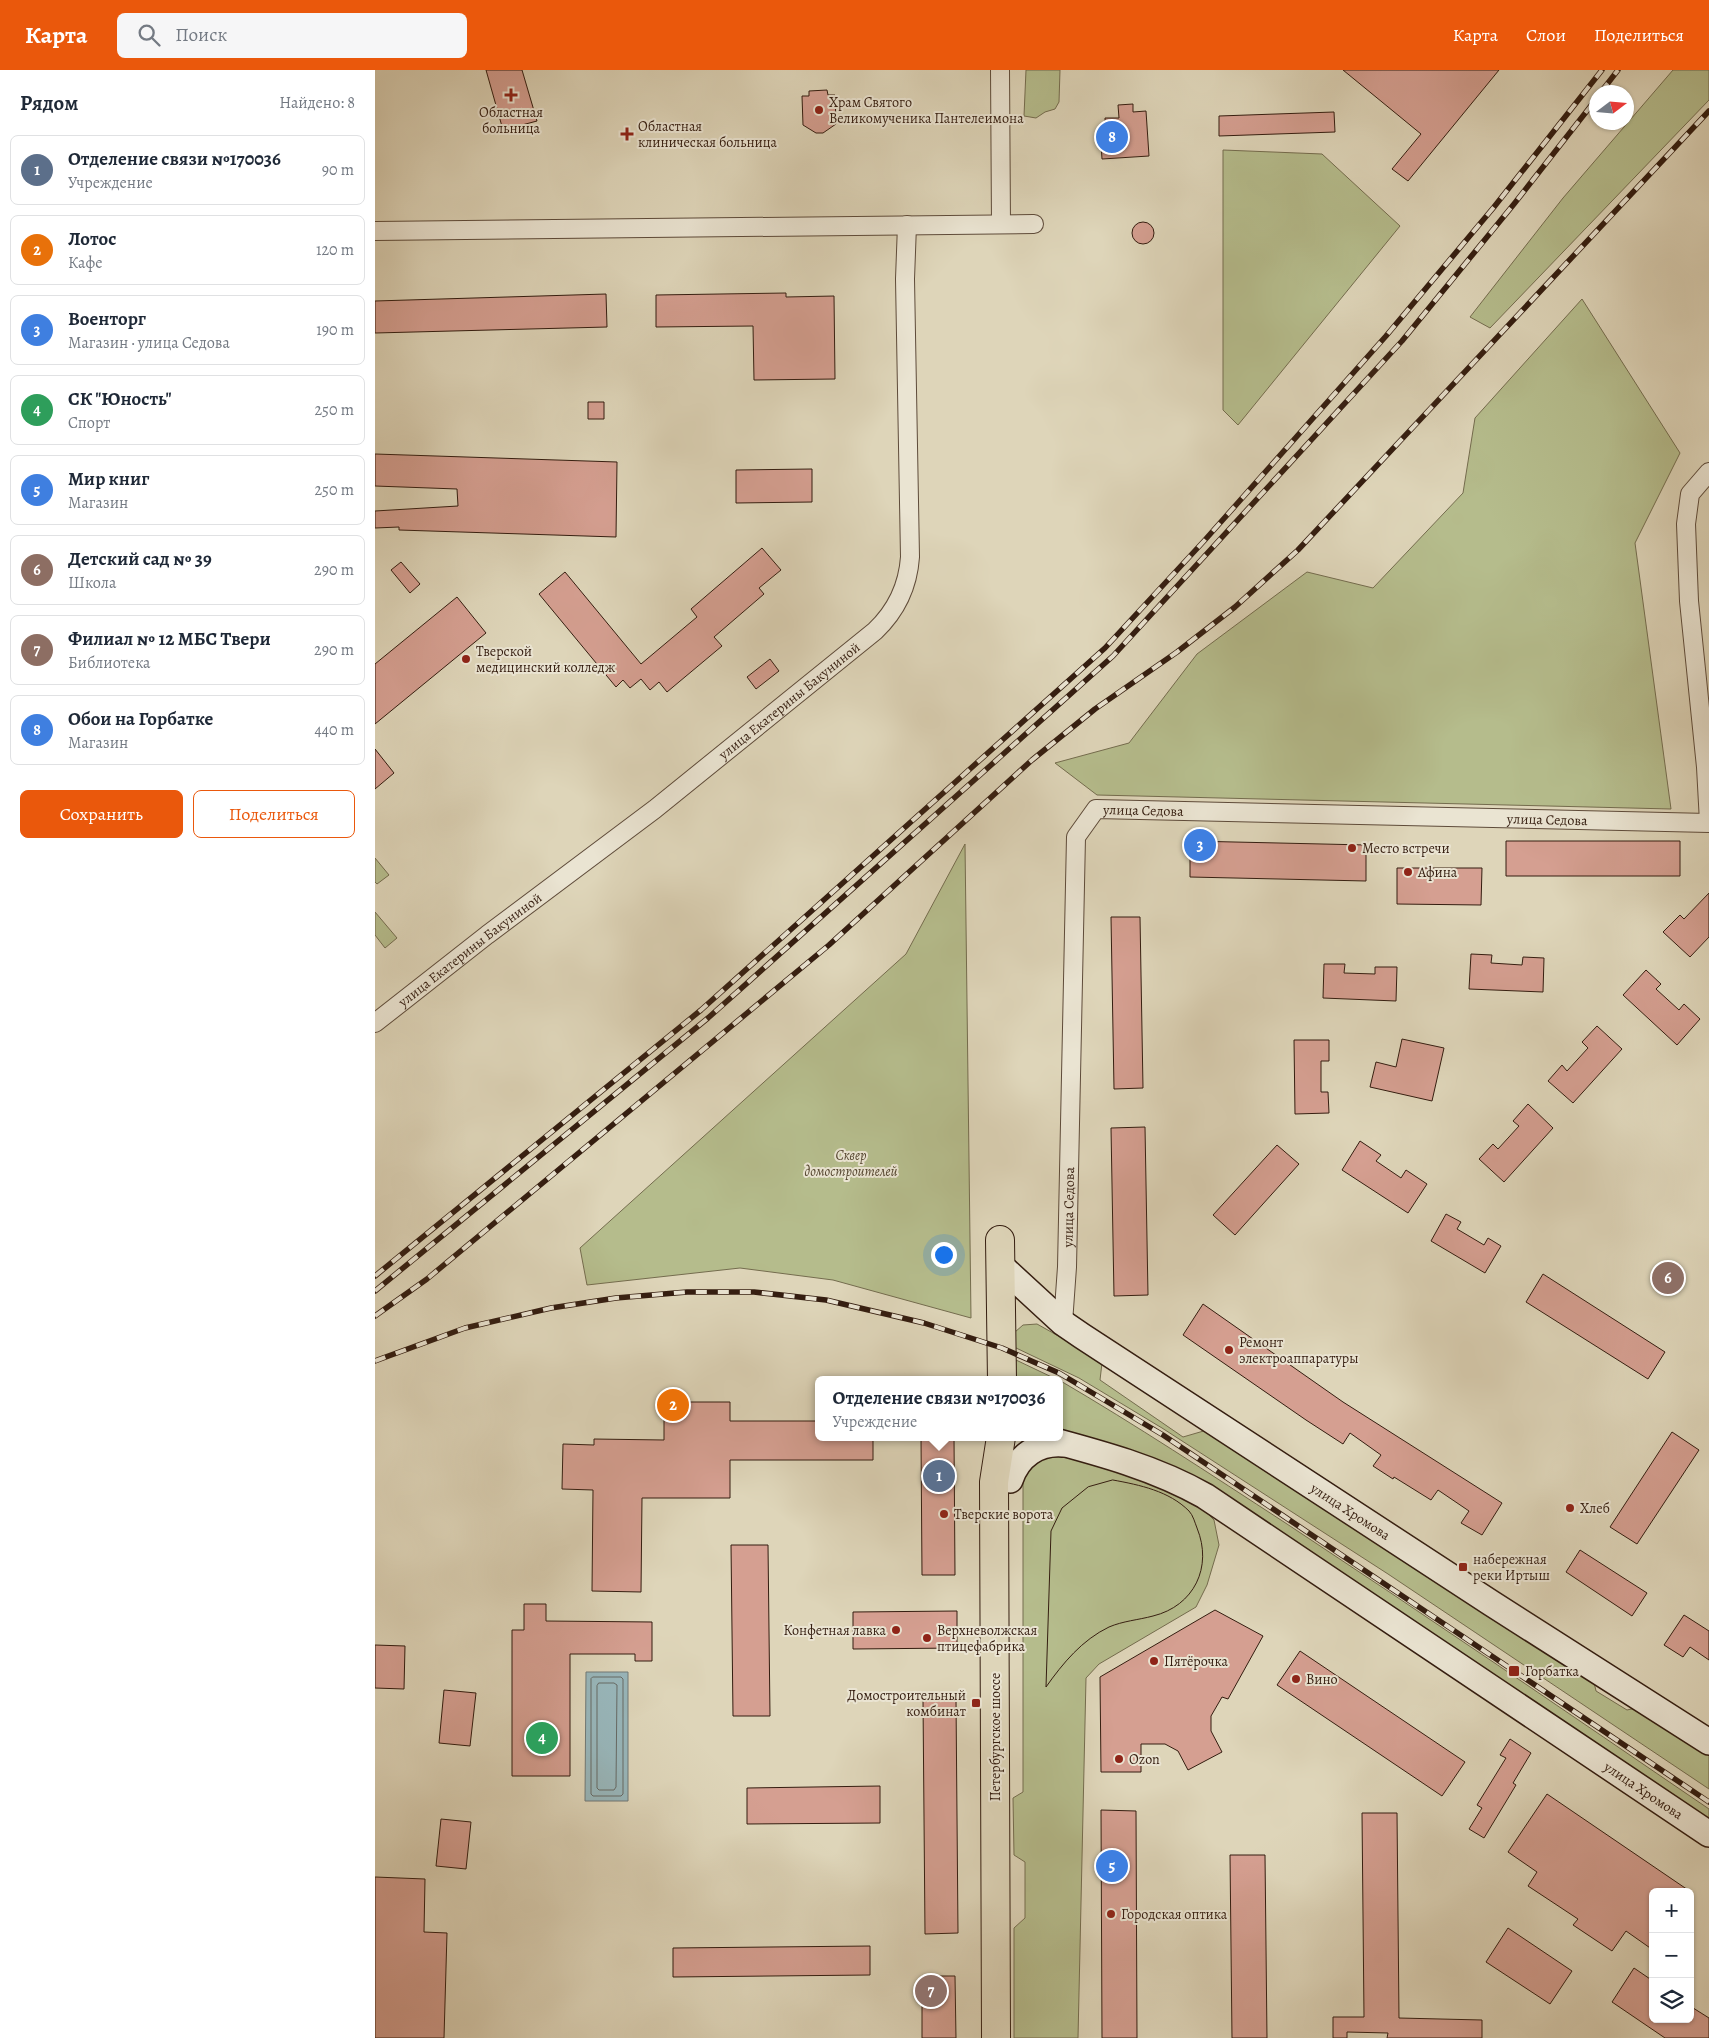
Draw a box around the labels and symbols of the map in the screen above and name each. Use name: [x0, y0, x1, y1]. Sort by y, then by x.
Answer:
north arrow: [1589, 85, 1634, 130]
marker: Областная больница: [504, 88, 518, 102]
place label: Храм Святого Великомученика Пантелеимона: [829, 93, 1024, 128]
place label: Областная больница: [479, 103, 543, 138]
marker: Храм Святого Великомученика Пантелеимона: [813, 104, 825, 116]
place label: Областная клиническая больница: [638, 117, 778, 152]
pin: 8: [1096, 118, 1128, 156]
marker: Областная клиническая больница: [620, 127, 634, 141]
street label: улица Екатерины Бакуниной: [714, 638, 864, 764]
place label: Тверской медицинский колледж: [476, 642, 616, 677]
marker: Тверской медицинский колледж: [460, 653, 472, 665]
street label: улица Седова: [1102, 800, 1184, 821]
street label: улица Седова: [1506, 809, 1588, 830]
pin: 3: [1184, 826, 1216, 864]
place label: Место встречи: [1362, 839, 1450, 858]
marker: Место встречи: [1346, 842, 1358, 854]
place label: Афина: [1417, 863, 1458, 882]
marker: Афина: [1402, 866, 1414, 878]
street label: улица Екатерины Бакуниной: [393, 888, 545, 1012]
park label: Сквер домостроителей: [805, 1146, 897, 1181]
street label: улица Седова: [1058, 1166, 1079, 1249]
your location: [931, 1242, 957, 1268]
pin: 6: [1652, 1259, 1684, 1297]
place label: Ремонт электроаппаратуры: [1239, 1333, 1359, 1368]
marker: Ремонт электроаппаратуры: [1223, 1344, 1235, 1356]
pin: 2: [657, 1386, 689, 1424]
pin: 1: [923, 1457, 955, 1495]
street label: улица Хромова: [1306, 1478, 1395, 1545]
place label: Хлеб: [1580, 1499, 1610, 1518]
marker: Хлеб: [1564, 1502, 1576, 1514]
place label: Тверские ворота: [954, 1505, 1054, 1524]
marker: Тверские ворота: [938, 1508, 950, 1520]
place label: набережная реки Иртыш: [1473, 1550, 1550, 1585]
marker: набережная реки Иртыш: [1457, 1561, 1469, 1573]
place label: Конфетная лавка: [784, 1621, 887, 1640]
place label: Верхневолжская птицефабрика: [937, 1621, 1038, 1656]
marker: Конфетная лавка: [890, 1624, 902, 1636]
marker: Верхневолжская птицефабрика: [921, 1632, 933, 1644]
place label: Пятёрочка: [1164, 1652, 1228, 1671]
marker: Пятёрочка: [1148, 1655, 1160, 1667]
place label: Горбатка: [1525, 1662, 1579, 1681]
marker: Горбатка: [1507, 1664, 1521, 1678]
place label: Вино: [1306, 1670, 1338, 1689]
street label: Петербургское шоссе: [986, 1673, 1005, 1801]
marker: Вино: [1290, 1673, 1302, 1685]
place label: Домостроительный комбинат: [847, 1686, 966, 1721]
marker: Домостроительный комбинат: [970, 1697, 982, 1709]
pin: 4: [526, 1719, 558, 1757]
place label: Ozon: [1129, 1750, 1160, 1769]
marker: Ozon: [1113, 1753, 1125, 1765]
street label: улица Хромова: [1600, 1756, 1687, 1824]
pin: 5: [1096, 1847, 1128, 1885]
place label: Городская оптика: [1121, 1905, 1228, 1924]
marker: Городская оптика: [1105, 1908, 1117, 1920]
pin: 7: [915, 1972, 947, 2010]

